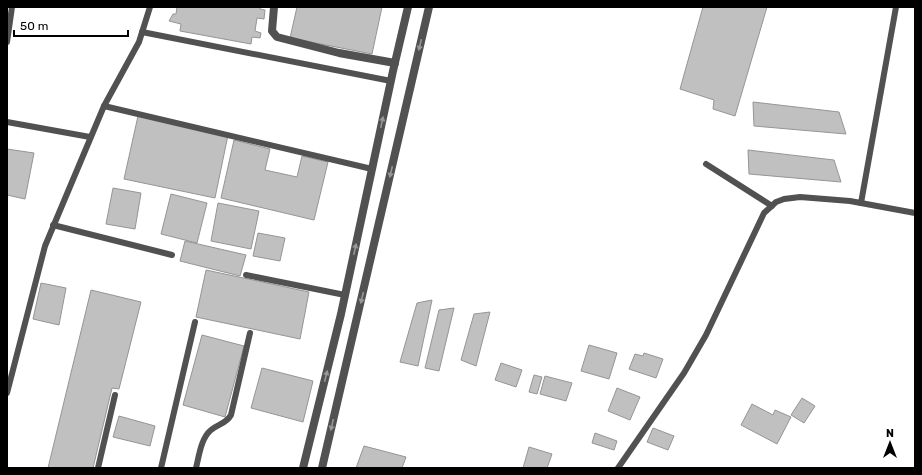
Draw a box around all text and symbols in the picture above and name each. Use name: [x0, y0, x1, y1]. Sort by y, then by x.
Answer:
scale bar: [14, 12, 128, 38]
text: 50 m: [20, 19, 48, 33]
one-way arrow: [417, 39, 423, 51]
one-way arrow: [380, 116, 386, 128]
one-way arrow: [388, 166, 394, 178]
one-way arrow: [353, 243, 359, 255]
one-way arrow: [359, 293, 365, 305]
one-way arrow: [324, 370, 330, 382]
one-way arrow: [329, 419, 335, 431]
north arrow: [870, 423, 910, 463]
text: N: [886, 427, 894, 440]

